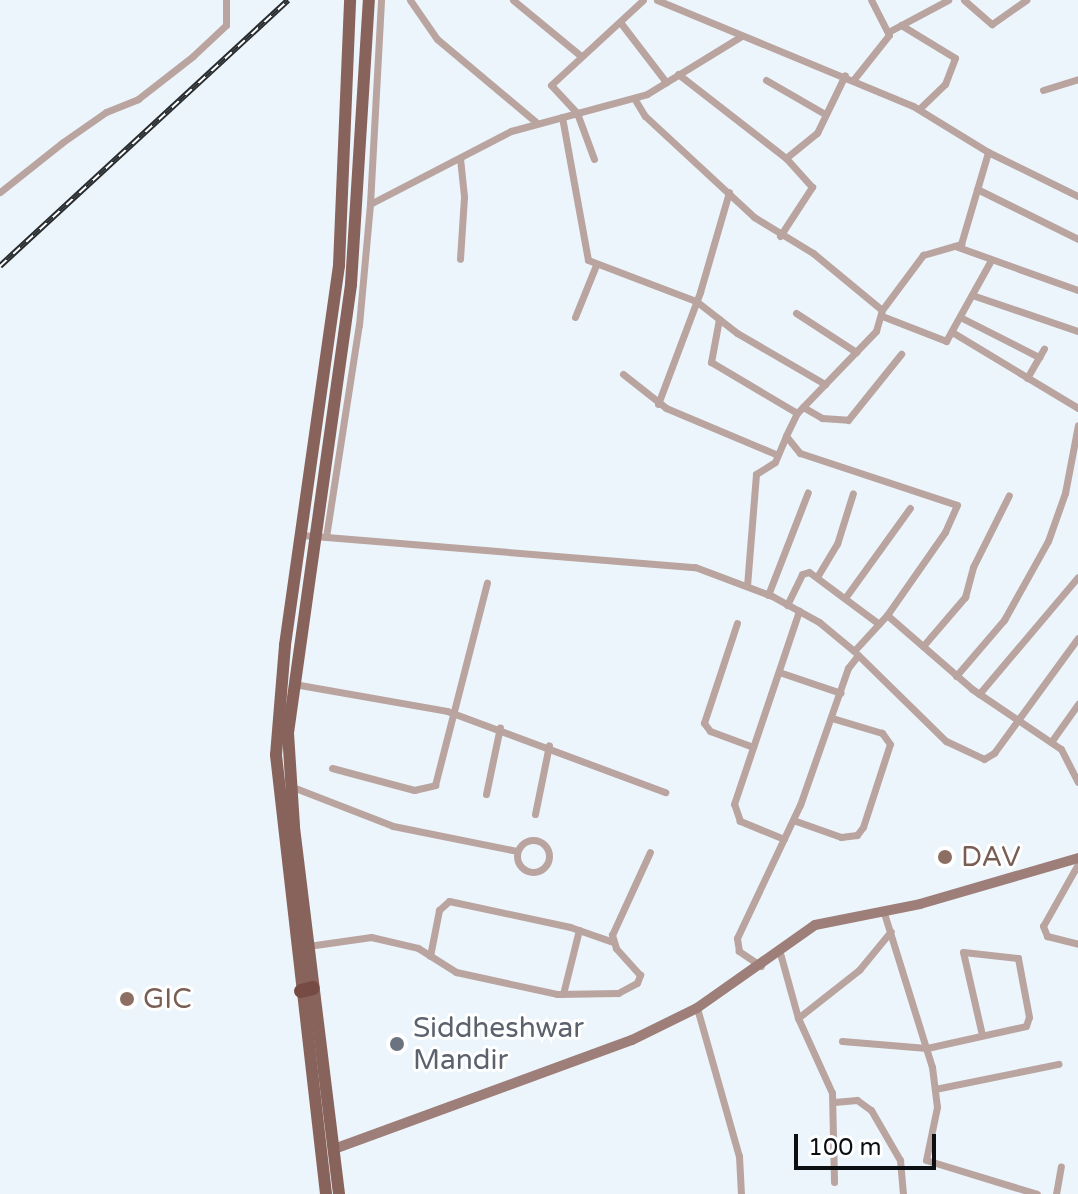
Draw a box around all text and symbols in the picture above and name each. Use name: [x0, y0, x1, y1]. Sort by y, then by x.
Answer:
place label: DAV: [961, 840, 1021, 874]
marker: DAV: [936, 848, 954, 866]
place label: GIC: [143, 982, 192, 1016]
marker: GIC: [118, 990, 136, 1008]
place label: Siddheshwar Mandir: [413, 1011, 584, 1077]
marker: Siddheshwar Mandir: [388, 1035, 406, 1053]
scale bar: [798, 1118, 940, 1168]
text: 100 m: [808, 1133, 882, 1162]

